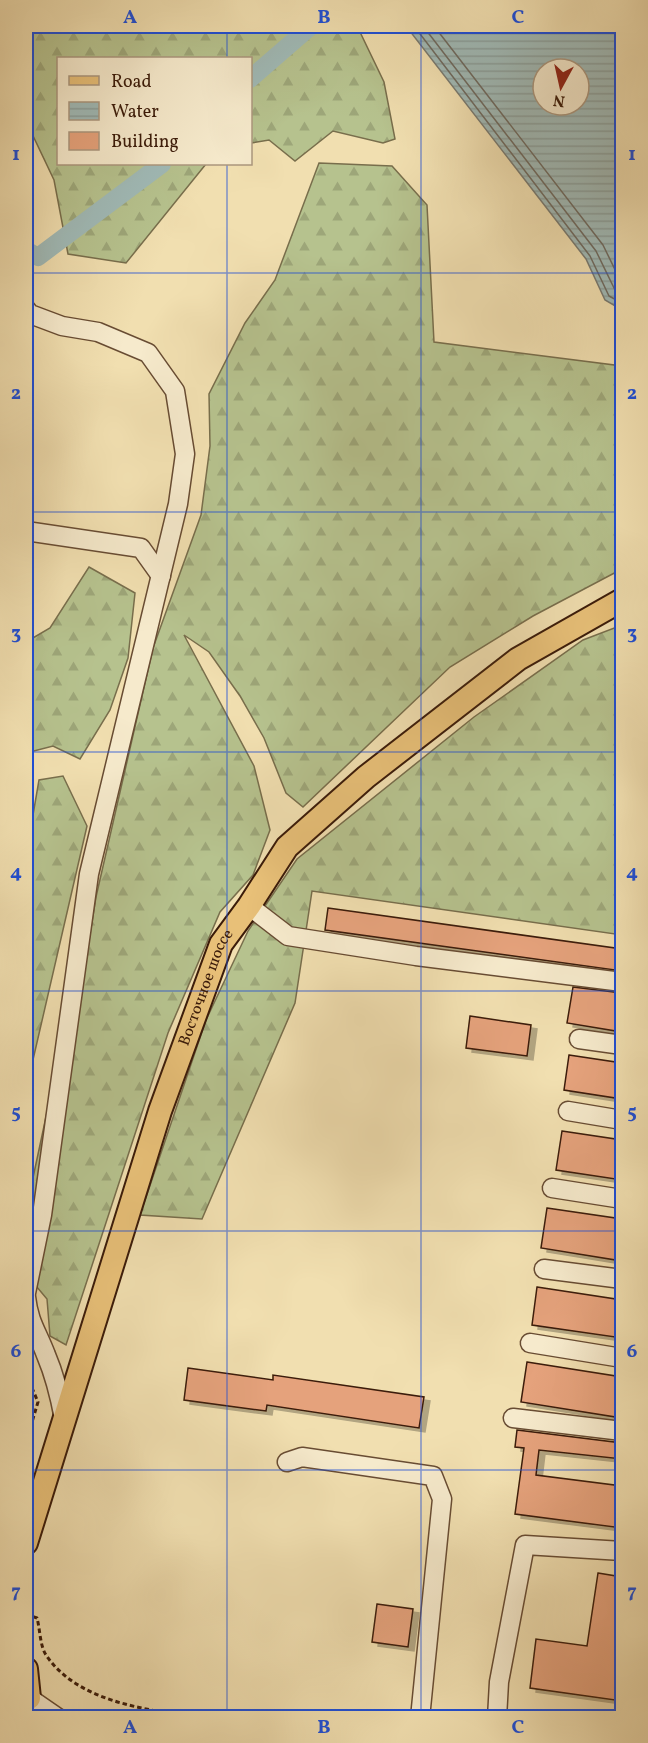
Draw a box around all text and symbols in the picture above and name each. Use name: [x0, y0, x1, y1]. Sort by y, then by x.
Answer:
text: A: [123, 4, 137, 32]
text: B: [317, 4, 331, 32]
text: C: [512, 4, 525, 32]
legend: [57, 57, 252, 165]
north arrow: [531, 57, 591, 117]
text: Road: [111, 70, 152, 95]
text: N: [552, 88, 566, 112]
text: Water: [111, 100, 159, 125]
text: Building: [111, 130, 179, 155]
text: 1: [12, 141, 20, 169]
text: 1: [628, 141, 636, 169]
text: 2: [11, 380, 21, 408]
text: 2: [627, 380, 637, 408]
text: 3: [11, 620, 21, 648]
text: 3: [627, 620, 637, 648]
text: 4: [10, 859, 22, 887]
text: 4: [626, 859, 638, 887]
street label: Восточное шоссе: [174, 925, 239, 1049]
text: 5: [11, 1099, 21, 1127]
text: 5: [627, 1099, 637, 1127]
text: 6: [11, 1338, 22, 1366]
text: 6: [627, 1338, 638, 1366]
text: 7: [11, 1578, 21, 1606]
text: 7: [627, 1578, 637, 1606]
text: A: [123, 1714, 137, 1742]
text: B: [317, 1714, 331, 1742]
text: C: [512, 1714, 525, 1742]

